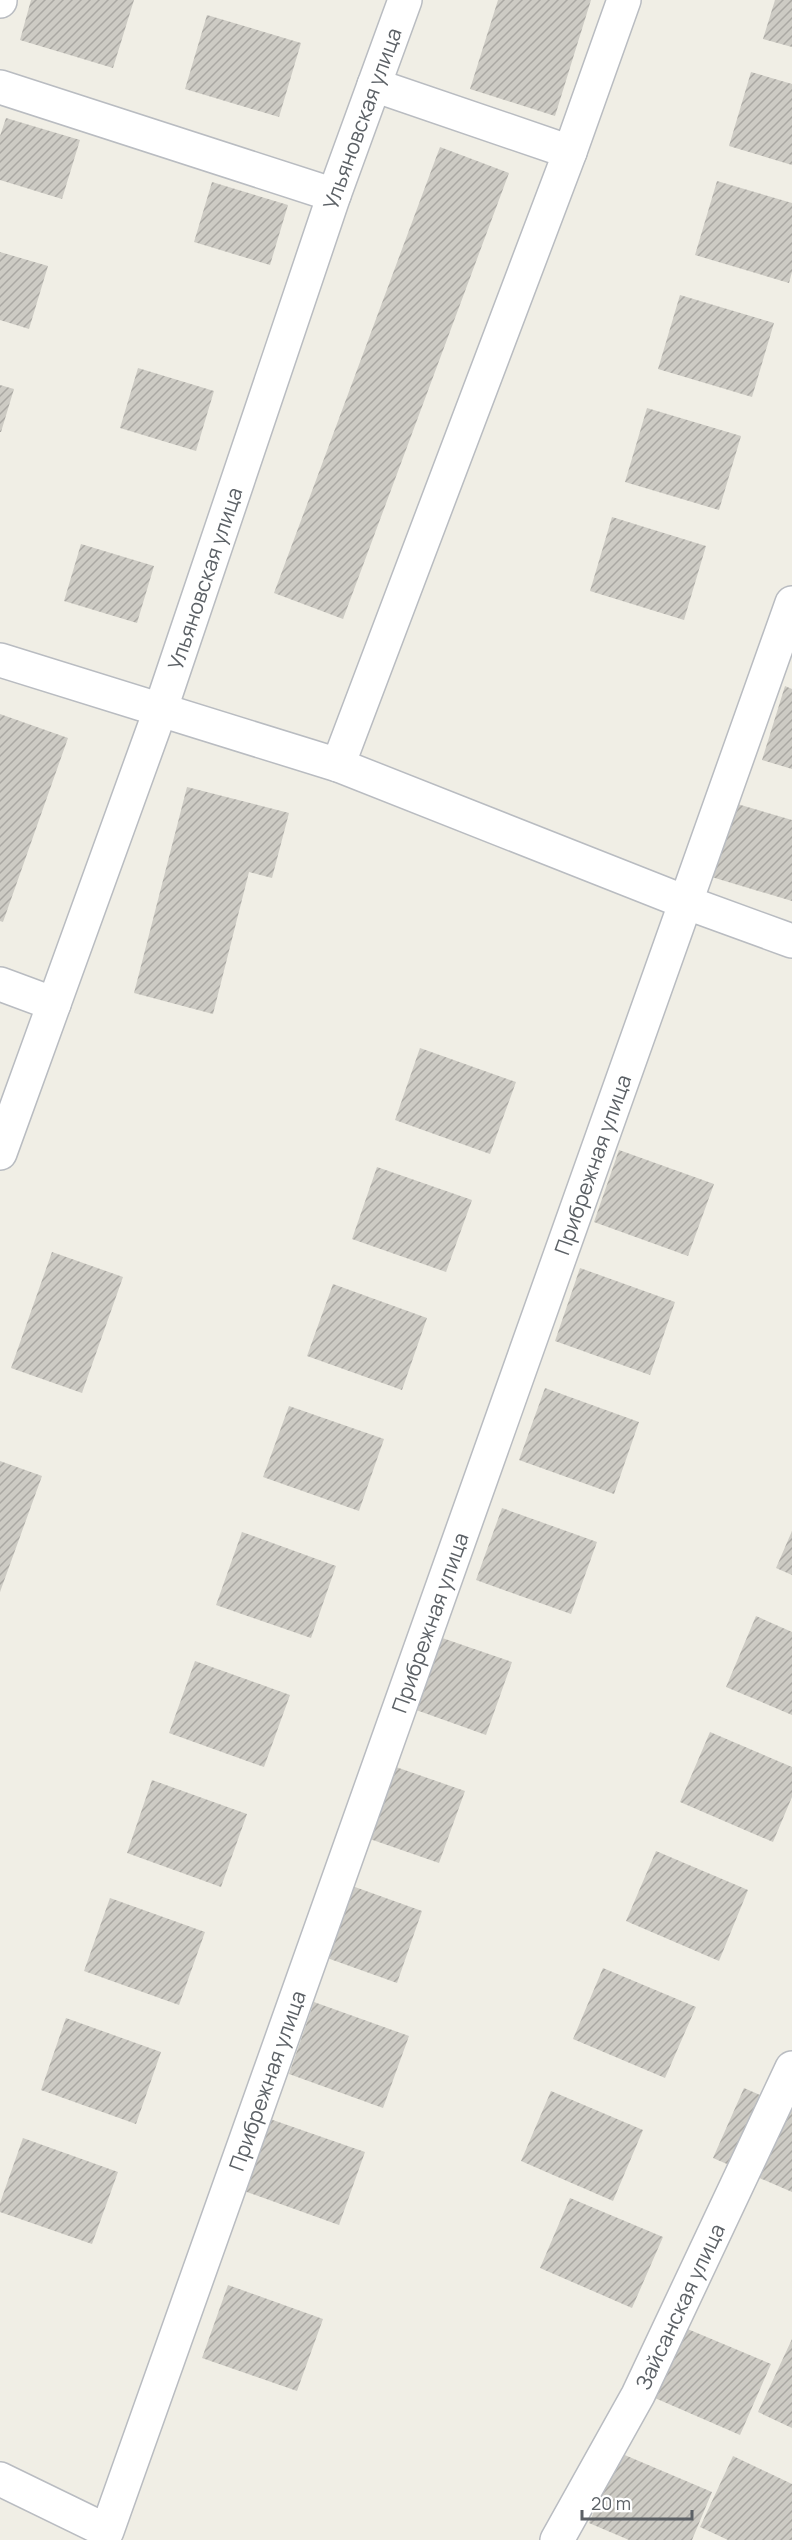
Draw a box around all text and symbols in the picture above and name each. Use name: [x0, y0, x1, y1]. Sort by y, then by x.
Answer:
street label: Ульяновская улица: [316, 24, 408, 213]
street label: Ульяновская улица: [161, 483, 249, 674]
street label: Прибрежная улица: [548, 1071, 637, 1259]
street label: Прибрежная улица: [385, 1529, 475, 1717]
street label: Прибрежная улица: [222, 1987, 312, 2174]
street label: Зайсанская улица: [629, 2219, 731, 2394]
scale bar: [582, 2483, 692, 2521]
text: 20 m: [591, 2491, 631, 2515]

